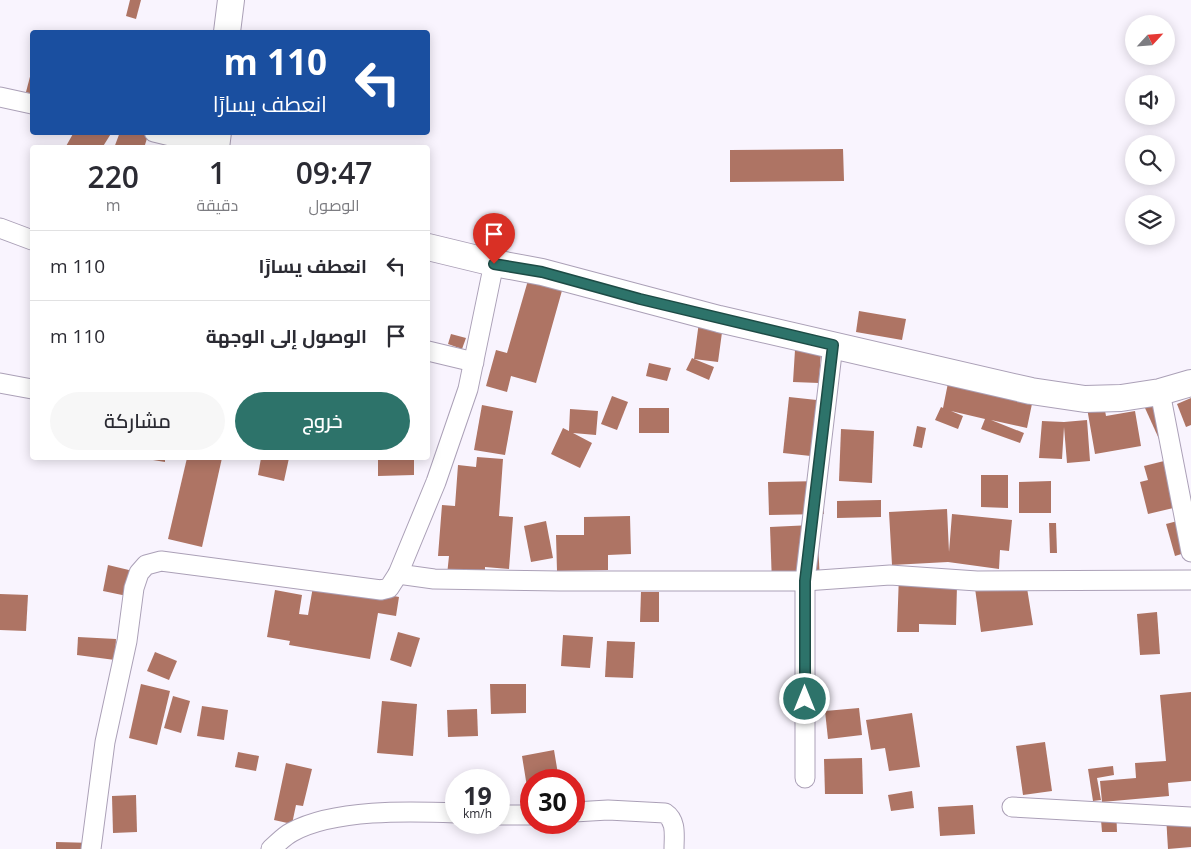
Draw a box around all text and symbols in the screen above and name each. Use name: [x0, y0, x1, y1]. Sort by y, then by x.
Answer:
north arrow: [1125, 15, 1175, 65]
map controls: [1125, 15, 1175, 245]
text: 110 m: [223, 38, 327, 85]
icon: left: [345, 50, 410, 115]
button: sound: [1125, 75, 1175, 125]
text: انعطف يسارًا: [213, 88, 327, 118]
button: search: [1125, 135, 1175, 185]
text: 1: [209, 152, 226, 193]
text: 09:47: [296, 152, 372, 193]
text: 220: [88, 156, 139, 197]
text: m: [106, 194, 121, 216]
text: دقيقة: [197, 194, 238, 216]
text: الوصول: [309, 194, 360, 216]
button: layers: [1125, 195, 1175, 245]
pin: [473, 213, 515, 264]
icon: arrive: [480, 220, 508, 248]
icon: left: [382, 252, 410, 280]
text: 110 m: [50, 253, 105, 279]
text: انعطف يسارًا: [258, 253, 367, 279]
icon: arrive: [382, 322, 410, 350]
text: 110 m: [50, 323, 105, 349]
text: الوصول إلى الوجهة: [206, 323, 367, 349]
button: مشاركة: [50, 392, 225, 450]
button: خروج: [235, 392, 410, 450]
position arrow: [778, 672, 830, 724]
speed limit sign: 30: [520, 769, 585, 834]
text: 19: [463, 778, 492, 812]
text: km/h: [463, 805, 492, 822]

